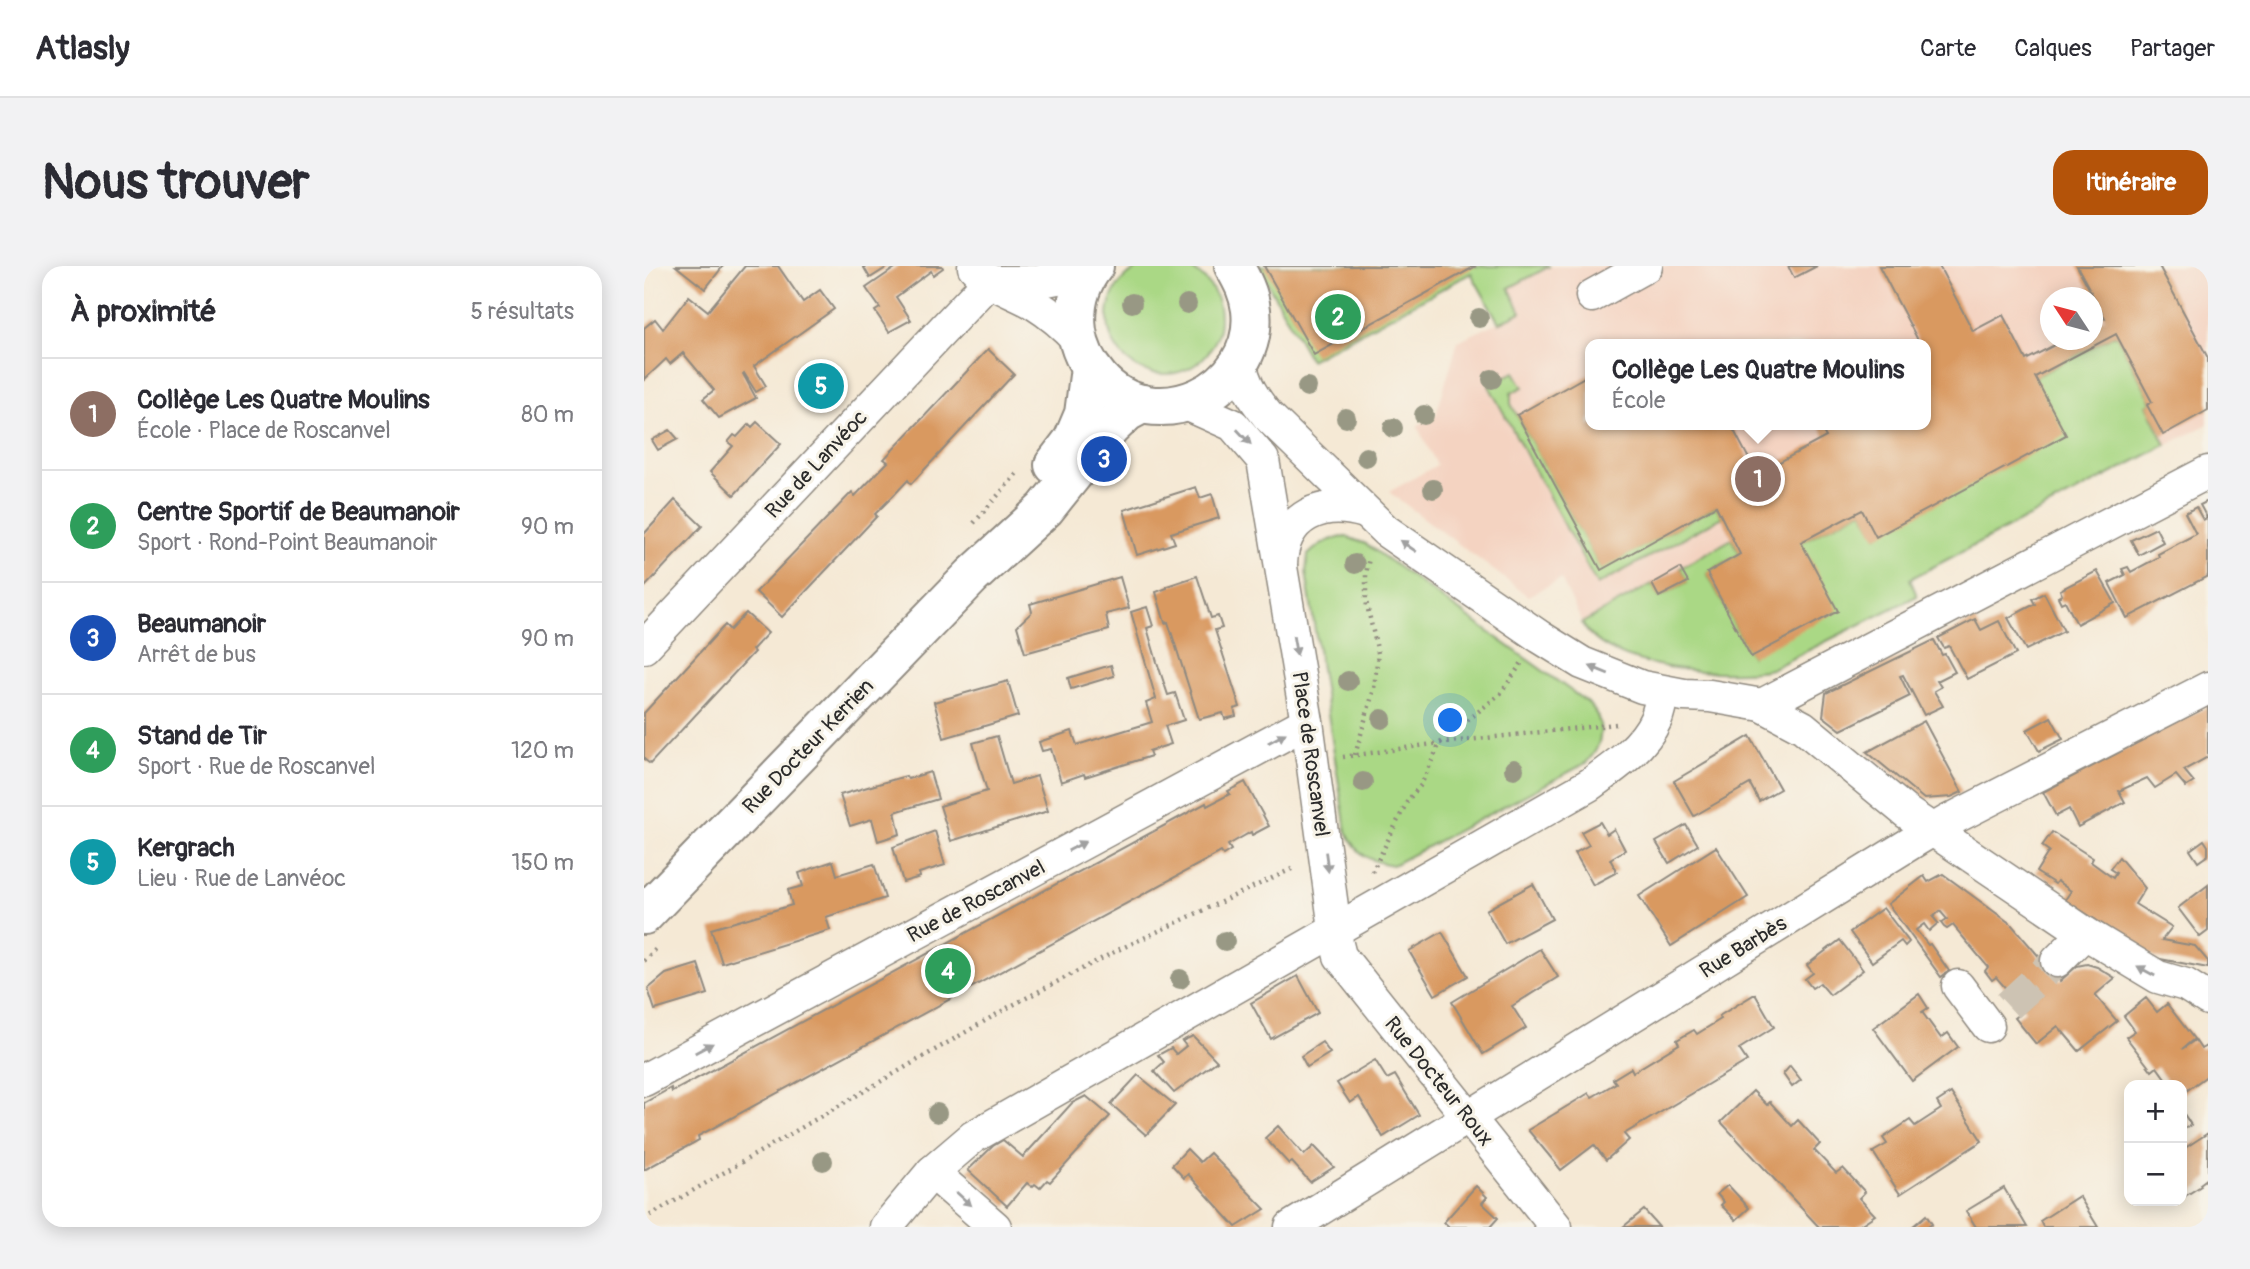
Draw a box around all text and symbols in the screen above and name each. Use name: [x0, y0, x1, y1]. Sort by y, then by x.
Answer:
text: Atlasly: [35, 28, 130, 69]
text: Carte: [1920, 34, 1976, 63]
text: Calques: [2014, 34, 2092, 63]
text: Partager: [2130, 34, 2215, 63]
button: Itinéraire: [2053, 150, 2208, 215]
text: Nous trouver: [42, 152, 310, 213]
north arrow: [2040, 287, 2103, 350]
pin: 2: [1315, 291, 1361, 343]
text: À proximité: [70, 293, 216, 330]
text: 5 résultats: [470, 297, 574, 326]
popup: [1585, 339, 1931, 430]
text: Collège Les Quatre Moulins: [1612, 354, 1904, 386]
pin: 5: [798, 360, 844, 412]
text: Collège Les Quatre Moulins: [137, 384, 430, 416]
text: École: [1612, 386, 1665, 415]
text: 1: [89, 400, 98, 429]
text: 80 m: [521, 400, 574, 429]
street label: Rue de Lanvéoc: [759, 404, 873, 524]
text: École · Place de Roscanvel: [137, 416, 391, 445]
one-way arrow: [1236, 428, 1252, 445]
pin: 3: [1081, 433, 1127, 485]
pin: 1: [1735, 453, 1781, 505]
text: Centre Sportif de Beaumanoir: [137, 496, 460, 528]
text: 2: [87, 512, 99, 541]
text: 90 m: [521, 512, 574, 541]
text: Sport · Rond-Point Beaumanoir: [137, 528, 438, 557]
one-way arrow: [1398, 540, 1418, 553]
text: Beaumanoir: [137, 608, 266, 640]
text: 3: [87, 624, 99, 653]
text: 90 m: [521, 624, 574, 653]
one-way arrow: [1289, 635, 1300, 657]
text: Arrêt de bus: [137, 640, 256, 669]
one-way arrow: [1588, 664, 1609, 675]
street label: Place de Roscanvel: [1286, 670, 1335, 838]
street label: Rue Docteur Kerrien: [737, 673, 880, 820]
your location: [1433, 703, 1467, 737]
text: Stand de Tir: [137, 720, 267, 752]
one-way arrow: [1267, 732, 1287, 744]
text: 4: [86, 736, 100, 765]
text: 120 m: [511, 736, 574, 765]
text: Sport · Rue de Roscanvel: [137, 752, 375, 781]
text: Kergrach: [137, 832, 235, 864]
one-way arrow: [1067, 841, 1087, 852]
text: 5: [87, 848, 99, 877]
text: 150 m: [511, 848, 574, 877]
one-way arrow: [1322, 851, 1333, 873]
street label: Rue de Roscanvel: [903, 854, 1050, 949]
text: Lieu · Rue de Lanvéoc: [137, 864, 346, 893]
street label: Rue Barbès: [1695, 910, 1792, 985]
pin: 4: [925, 945, 971, 997]
one-way arrow: [2136, 965, 2156, 976]
street label: Rue Docteur Roux: [1378, 1011, 1499, 1151]
one-way arrow: [694, 1042, 714, 1053]
map controls: [2124, 1080, 2187, 1206]
button: +: [2124, 1080, 2187, 1143]
button: −: [2124, 1143, 2187, 1206]
one-way arrow: [955, 1191, 973, 1207]

